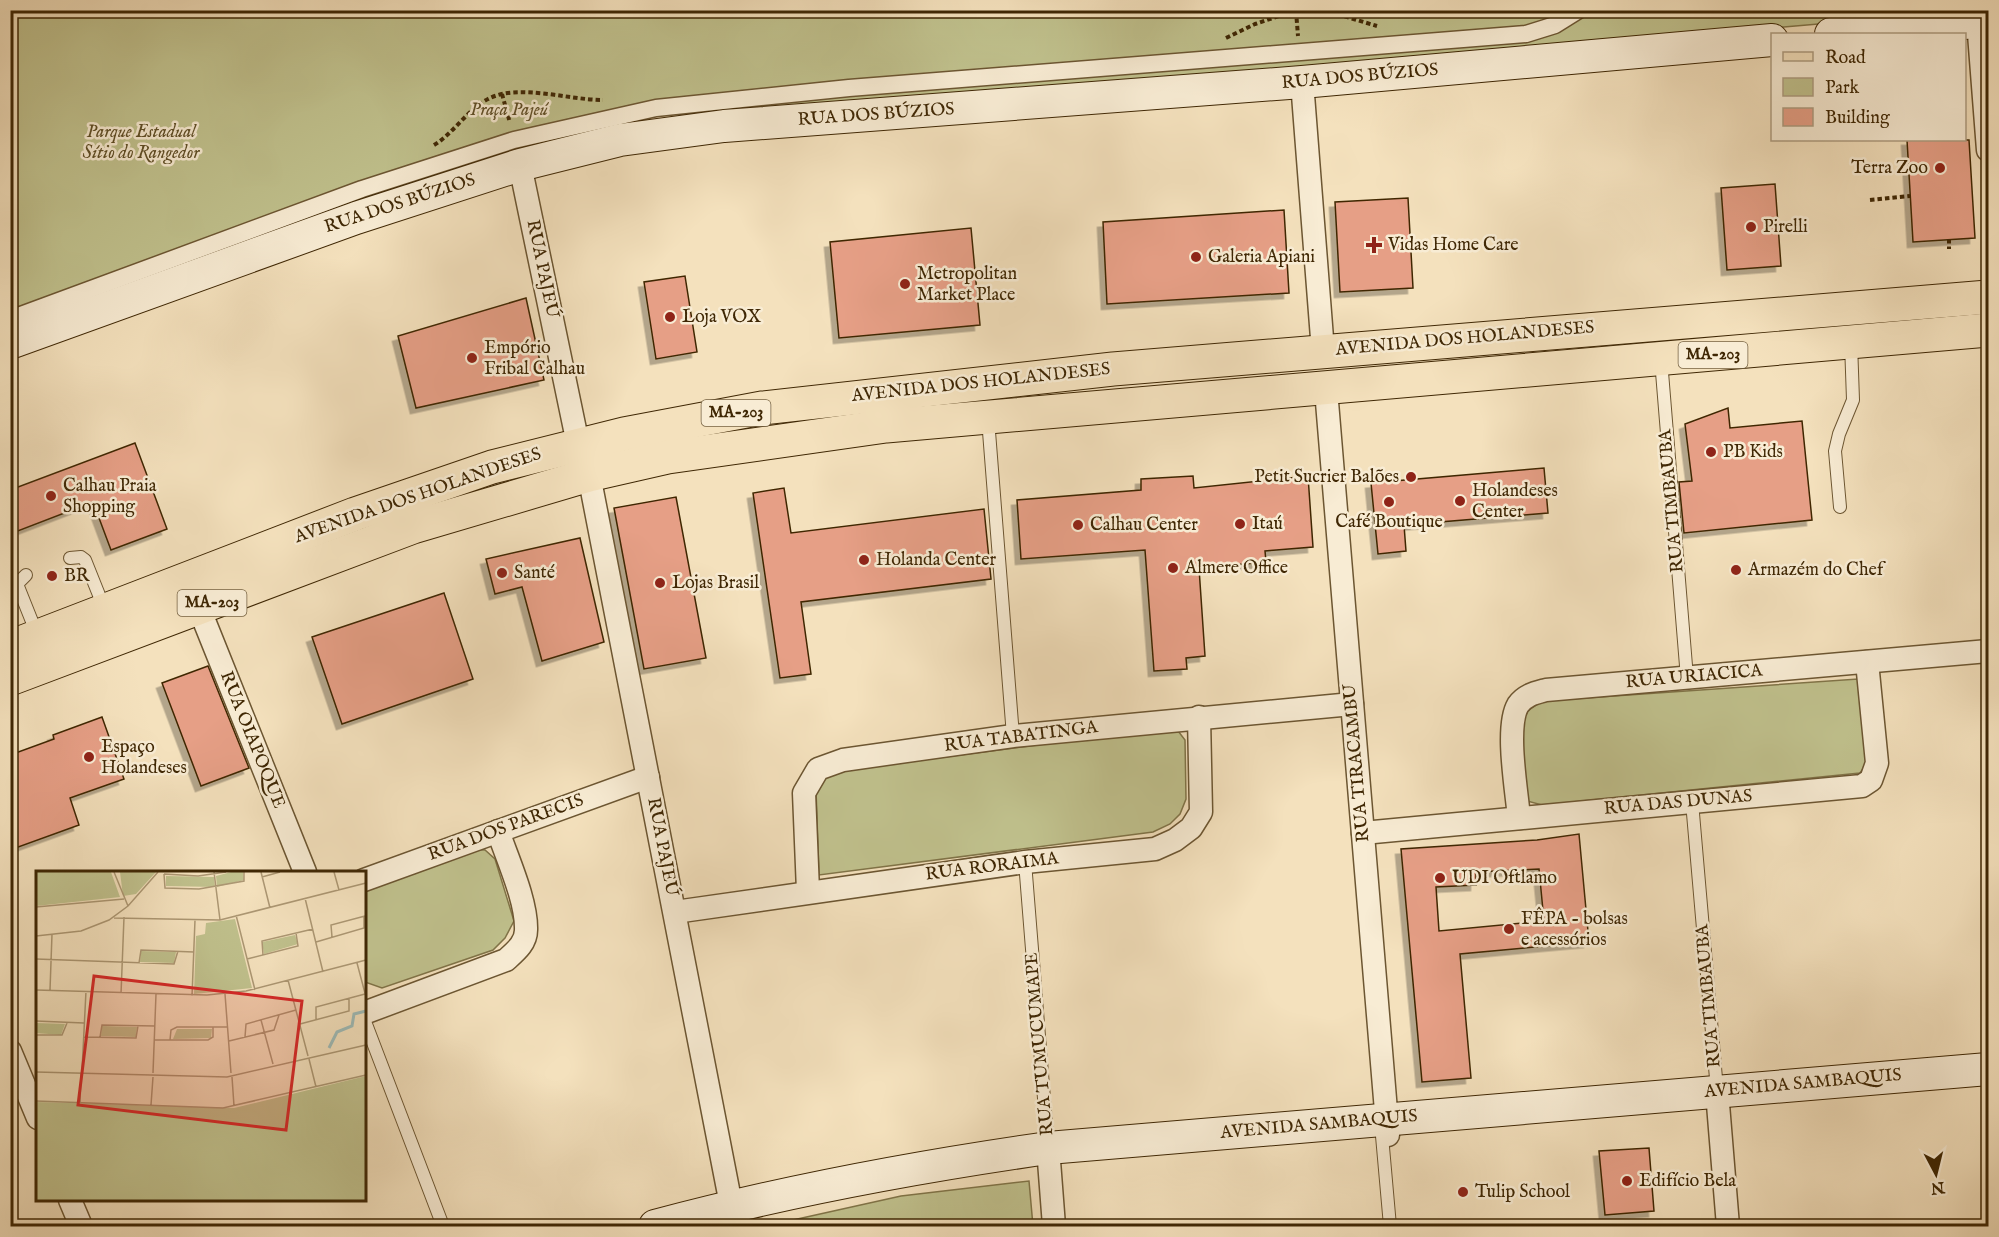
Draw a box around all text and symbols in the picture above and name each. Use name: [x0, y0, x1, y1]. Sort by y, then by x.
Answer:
legend: [1771, 33, 1966, 141]
text: Road: [1825, 47, 1866, 70]
street label: RUA DOS BÚZIOS: [1281, 58, 1439, 95]
text: Park: [1825, 77, 1860, 100]
street label: RUA DOS BÚZIOS: [797, 97, 955, 132]
park label: Praça Pajeú: [470, 99, 550, 122]
text: Building: [1825, 107, 1890, 130]
park label: Parque Estadual Sítio do Rangedor: [83, 121, 200, 165]
place label: Terra Zoo: [1851, 157, 1928, 180]
marker: Terra Zoo: [1933, 161, 1947, 175]
street label: RUA DOS BÚZIOS: [321, 168, 478, 239]
place label: Pirelli: [1763, 216, 1808, 239]
street label: RUA PAJEÚ: [520, 217, 565, 321]
marker: Pirelli: [1744, 220, 1758, 234]
place label: Vidas Home Care: [1387, 234, 1519, 257]
marker: Vidas Home Care: [1365, 236, 1383, 254]
place label: Galeria Apiani: [1208, 246, 1315, 269]
marker: Galeria Apiani: [1189, 250, 1203, 264]
place label: Metropolitan Market Place: [917, 263, 1018, 307]
marker: Metropolitan Market Place: [898, 277, 912, 291]
place label: Loja VOX: [682, 306, 762, 329]
marker: Loja VOX: [663, 310, 677, 324]
street label: AVENIDA DOS HOLANDESES: [1334, 316, 1595, 362]
place label: Empório Fribal Calhau: [484, 337, 585, 381]
road number: MA-203: [1678, 342, 1748, 368]
marker: Empório Fribal Calhau: [465, 351, 479, 365]
street label: AVENIDA DOS HOLANDESES: [850, 358, 1111, 408]
road number: MA-203: [702, 400, 771, 426]
street label: RUA TIMBAUBA: [1654, 427, 1690, 574]
place label: PB Kids: [1723, 441, 1783, 464]
street label: AVENIDA DOS HOLANDESES: [290, 443, 545, 549]
marker: PB Kids: [1704, 445, 1718, 459]
place label: Petit Sucrier Balões: [1254, 466, 1399, 489]
marker: Petit Sucrier Balões: [1404, 470, 1418, 484]
place label: Calhau Praia Shopping: [63, 475, 157, 519]
place label: Holandeses Center: [1472, 480, 1558, 524]
marker: Calhau Praia Shopping: [44, 489, 58, 503]
marker: Holandeses Center: [1453, 494, 1467, 508]
marker: Café Boutique: [1382, 495, 1396, 509]
place label: Café Boutique: [1335, 511, 1443, 534]
place label: Itaú: [1252, 513, 1283, 536]
place label: Calhau Center: [1090, 514, 1198, 537]
marker: Itaú: [1233, 517, 1247, 531]
marker: Calhau Center: [1071, 518, 1085, 532]
place label: Holanda Center: [876, 549, 997, 572]
marker: Holanda Center: [857, 553, 871, 567]
place label: Almere Office: [1184, 557, 1288, 580]
place label: Armazém do Chef: [1747, 559, 1887, 582]
marker: Almere Office: [1166, 561, 1180, 575]
place label: Santé: [514, 562, 555, 585]
marker: Armazém do Chef: [1729, 563, 1743, 577]
place label: BR: [64, 565, 91, 588]
marker: Santé: [495, 566, 509, 580]
marker: BR: [45, 569, 59, 583]
place label: Lojas Brasil: [672, 572, 759, 595]
marker: Lojas Brasil: [653, 576, 667, 590]
road number: MA-203: [178, 590, 246, 616]
street label: RUA URIACICA: [1625, 659, 1764, 694]
street label: RUA OIAPOQUE: [214, 668, 290, 812]
street label: RUA TIRACAMBU: [1339, 682, 1375, 843]
street label: RUA TABATINGA: [943, 716, 1100, 758]
place label: Espaço Holandeses: [101, 736, 187, 780]
marker: Espaço Holandeses: [82, 750, 96, 764]
street label: RUA DAS DUNAS: [1603, 785, 1753, 821]
street label: RUA DOS PARECIS: [425, 789, 587, 867]
street label: RUA PAJEÚ: [641, 795, 684, 899]
street label: RUA RORAIMA: [924, 847, 1061, 887]
place label: UDI Oftlamo: [1452, 867, 1557, 890]
inset map: [36, 871, 366, 1201]
marker: UDI Oftlamo: [1433, 871, 1447, 885]
place label: FÊPA - bolsas e acessórios: [1521, 906, 1628, 952]
marker: FÊPA - bolsas e acessórios: [1502, 922, 1516, 936]
street label: RUA TIMBAUBA: [1691, 922, 1727, 1069]
street label: RUA TUMUCUMAPE: [1021, 951, 1059, 1137]
street label: AVENIDA SAMBAQUIS: [1702, 1064, 1903, 1104]
street label: AVENIDA SAMBAQUIS: [1218, 1105, 1419, 1145]
north arrow: [1906, 1144, 1966, 1204]
place label: Edifício Bela: [1639, 1170, 1736, 1193]
marker: Edifício Bela: [1620, 1174, 1634, 1188]
text: N: [1929, 1176, 1947, 1198]
place label: Tulip School: [1475, 1181, 1570, 1204]
marker: Tulip School: [1456, 1185, 1470, 1199]

